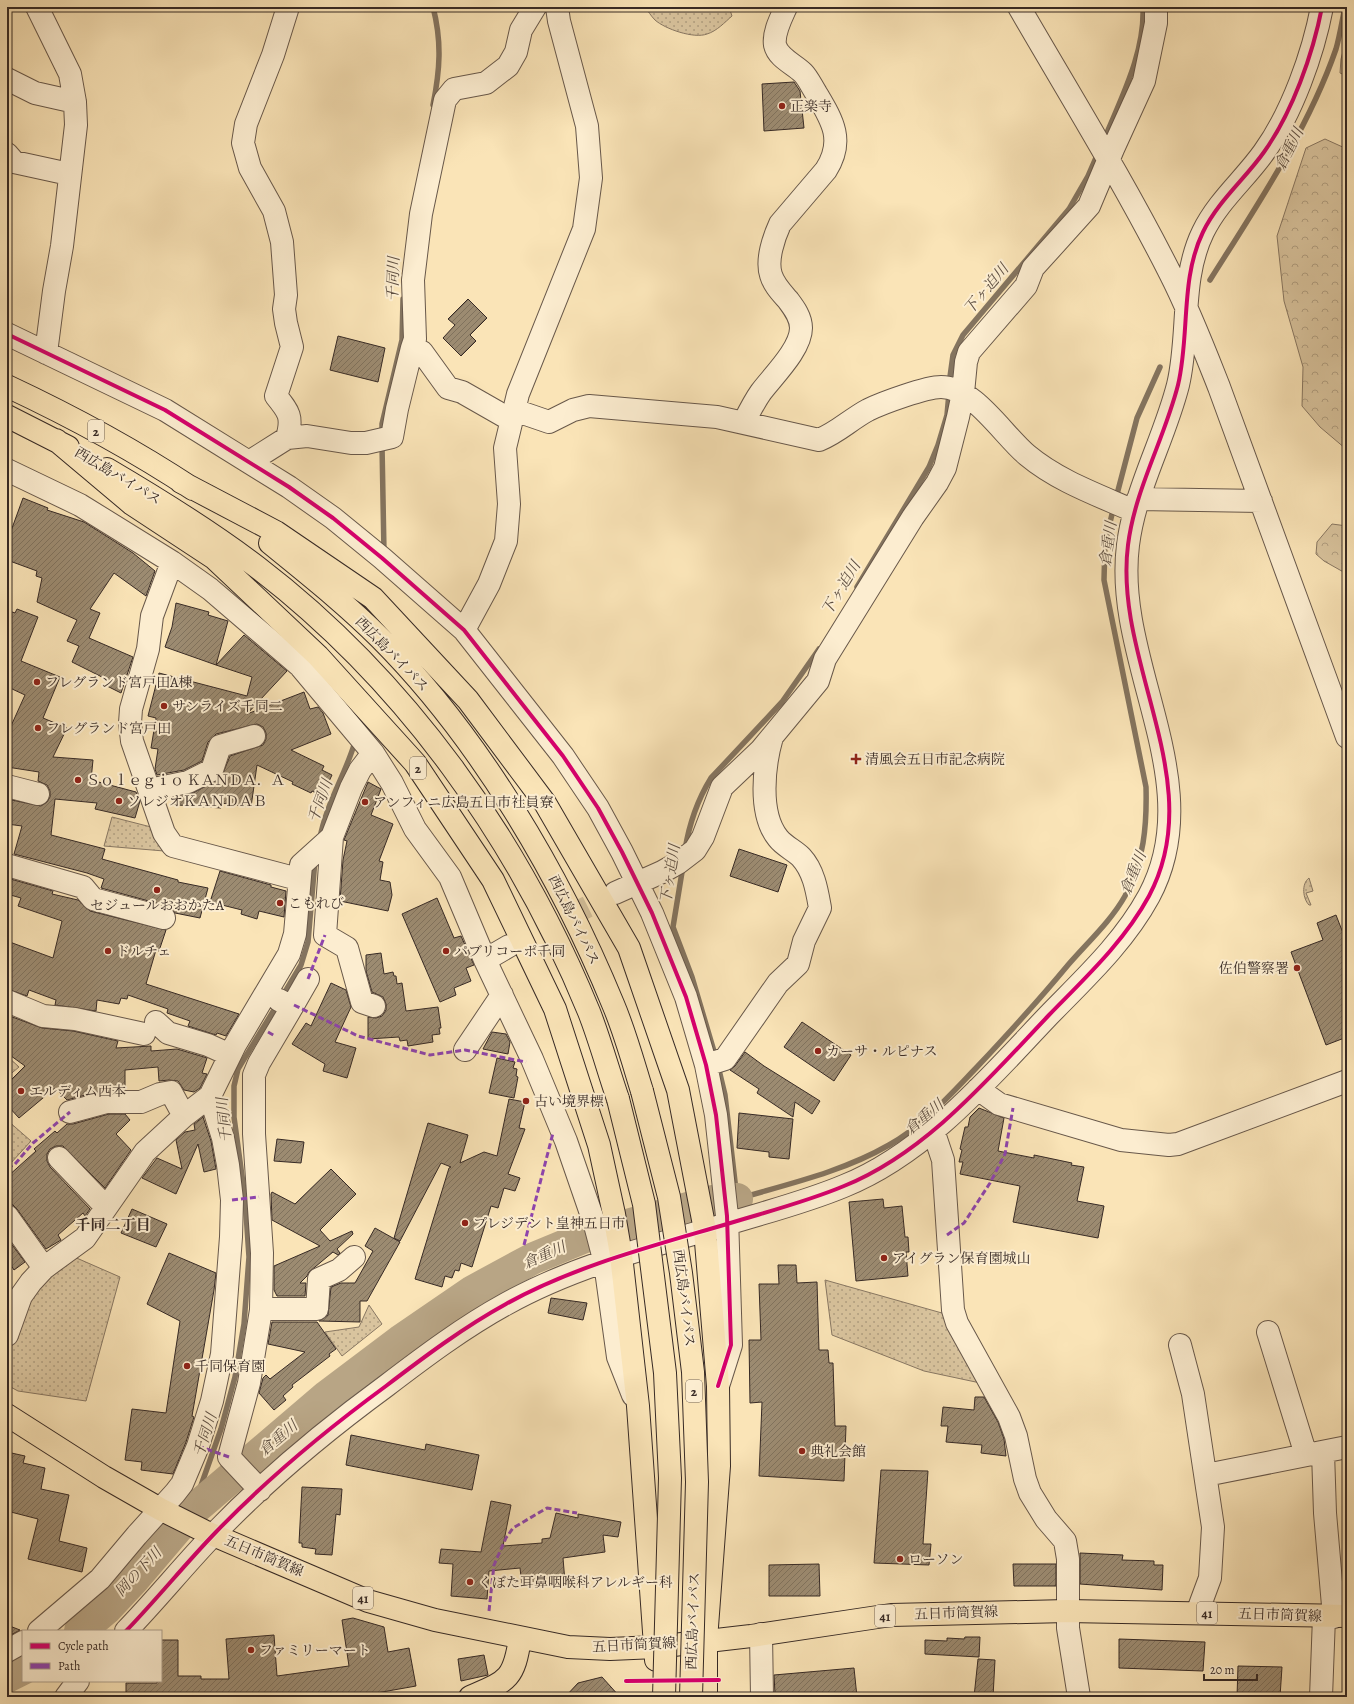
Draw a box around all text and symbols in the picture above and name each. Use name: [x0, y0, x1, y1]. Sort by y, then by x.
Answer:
place label: 正楽寺: [790, 97, 832, 116]
marker: 正楽寺: [777, 101, 787, 111]
water label: 倉重川: [1270, 123, 1309, 174]
water label: 千同川: [382, 254, 404, 302]
water label: 下ヶ迫川: [959, 258, 1014, 318]
road number: 2: [88, 420, 104, 442]
street label: 西広島バイパス: [71, 443, 165, 509]
water label: 倉重川: [1095, 518, 1121, 568]
water label: 下ヶ迫川: [817, 555, 866, 619]
street label: 西広島バイパス: [351, 612, 433, 696]
place label: フレグランド宮戸田A棟: [45, 673, 192, 692]
marker: フレグランド宮戸田A棟: [32, 677, 42, 687]
place label: サンライズ千同二: [172, 697, 283, 716]
marker: サンライズ千同二: [159, 701, 169, 711]
place label: フレグランド宮戸田: [46, 719, 171, 738]
marker: フレグランド宮戸田: [33, 723, 43, 733]
place label: 清風会五日市記念病院: [865, 750, 1005, 769]
marker: 清風会五日市記念病院: [850, 753, 862, 765]
road number: 2: [410, 757, 426, 779]
place label: Ｓｏｌｅｇｉｏ ＫＡＮＤＡ．Ａ: [86, 771, 285, 790]
marker: Ｓｏｌｅｇｉｏ ＫＡＮＤＡ．Ａ: [73, 775, 83, 785]
water label: 千同川: [303, 775, 338, 826]
place label: ソレジオＫＡＮＤＡＢ: [127, 792, 267, 811]
place label: アンフィニ広島五日市社員寮: [373, 793, 553, 812]
marker: ソレジオＫＡＮＤＡＢ: [114, 796, 124, 806]
marker: アンフィニ広島五日市社員寮: [360, 797, 370, 807]
water label: 下ヶ迫川: [655, 841, 685, 905]
water label: 倉重川: [1115, 847, 1151, 898]
street label: 西広島バイパス: [544, 872, 604, 968]
marker: セジュールおおかたA: [152, 885, 162, 895]
place label: こもれび: [288, 894, 344, 913]
place label: セジュールおおかたA: [90, 896, 225, 915]
marker: こもれび: [275, 898, 285, 908]
place label: ドルチェ: [116, 942, 172, 961]
place label: パブリコーポ千同: [454, 942, 565, 961]
marker: ドルチェ: [103, 946, 113, 956]
marker: パブリコーポ千同: [441, 946, 451, 956]
place label: 佐伯警察署: [1219, 959, 1289, 978]
marker: 佐伯警察署: [1292, 963, 1302, 973]
place label: カーサ・ルピナス: [826, 1042, 937, 1061]
marker: カーサ・ルピナス: [813, 1046, 823, 1056]
place label: エルディム西本: [29, 1082, 126, 1101]
marker: エルディム西本: [16, 1086, 26, 1096]
place label: 古い境界標: [534, 1092, 604, 1111]
water label: 倉重川: [900, 1094, 949, 1139]
water label: 千同川: [212, 1095, 236, 1143]
marker: 古い境界標: [521, 1096, 531, 1106]
place label: プレジデント皇神五日市: [473, 1214, 626, 1233]
district label: 千同二丁目: [75, 1215, 151, 1235]
marker: プレジデント皇神五日市: [460, 1218, 470, 1228]
water label: 倉重川: [519, 1236, 570, 1273]
street label: 西広島バイパス: [669, 1248, 699, 1348]
place label: アイグラン保育園城山: [892, 1249, 1030, 1268]
marker: アイグラン保育園城山: [879, 1253, 889, 1263]
place label: 千同保育園: [195, 1357, 265, 1376]
marker: 千同保育園: [182, 1361, 192, 1371]
road number: 2: [686, 1380, 702, 1402]
water label: 千同川: [189, 1409, 222, 1459]
water label: 倉重川: [254, 1415, 303, 1460]
place label: 典礼会館: [810, 1442, 866, 1461]
marker: 典礼会館: [797, 1446, 807, 1456]
street label: 五日市筒賀線: [222, 1531, 306, 1581]
water label: 岡の下川: [110, 1542, 167, 1601]
place label: ローソン: [908, 1550, 963, 1569]
marker: ローソン: [895, 1554, 905, 1564]
street label: 西広島バイパス: [682, 1572, 704, 1670]
place label: くぼた耳鼻咽喉科アレルギー科: [478, 1573, 673, 1592]
marker: くぼた耳鼻咽喉科アレルギー科: [465, 1577, 475, 1587]
road number: 41: [353, 1587, 373, 1609]
street label: 五日市筒賀線: [914, 1602, 998, 1624]
road number: 41: [1197, 1602, 1217, 1624]
street label: 五日市筒賀線: [1238, 1604, 1322, 1626]
road number: 41: [875, 1605, 895, 1627]
legend: [22, 1630, 162, 1682]
street label: 五日市筒賀線: [592, 1633, 676, 1657]
text: Cycle path: [58, 1638, 109, 1654]
place label: ファミリーマート: [259, 1641, 371, 1660]
marker: ファミリーマート: [246, 1645, 256, 1655]
scale bar: [1204, 1656, 1257, 1682]
text: Path: [58, 1658, 81, 1674]
text: 20 m: [1210, 1662, 1234, 1678]

